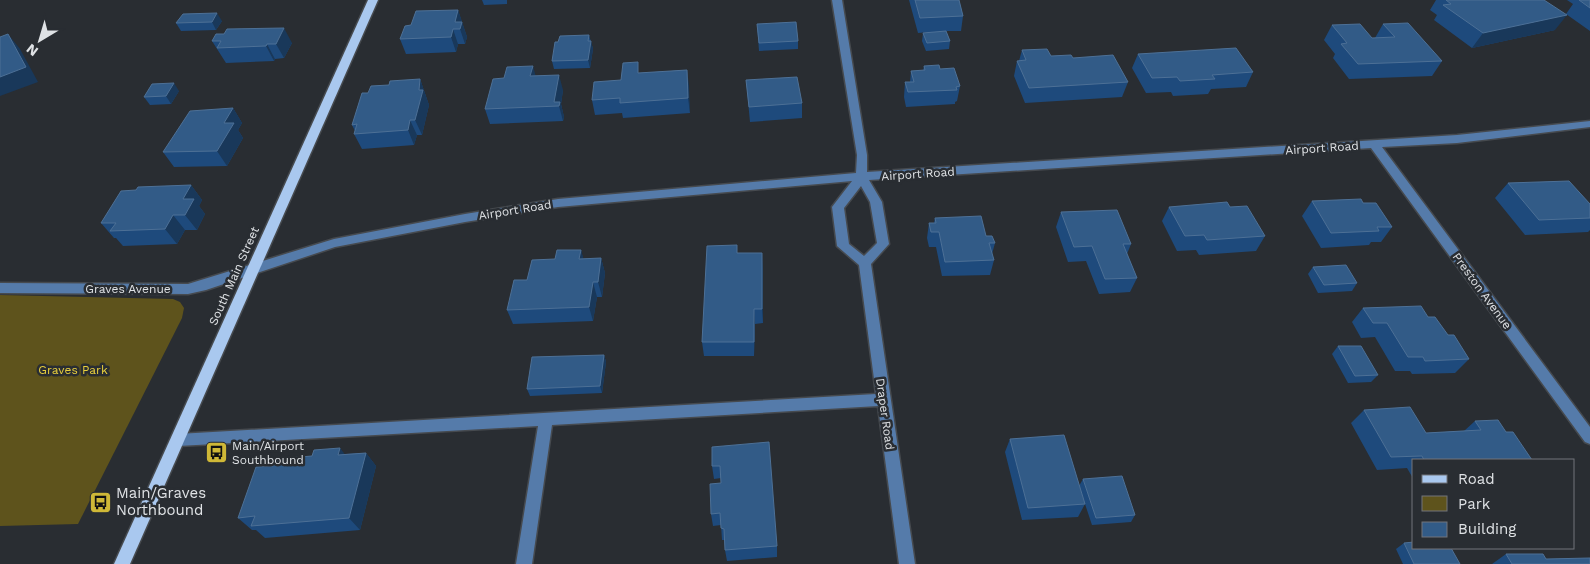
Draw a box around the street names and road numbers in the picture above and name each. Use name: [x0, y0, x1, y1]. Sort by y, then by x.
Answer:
street label: Airport Road: [1285, 138, 1359, 158]
street label: Airport Road: [881, 164, 955, 184]
street label: Airport Road: [478, 197, 552, 223]
street label: South Main Street: [206, 224, 262, 328]
street label: Preston Avenue: [1450, 250, 1514, 332]
street label: Graves Avenue: [85, 282, 171, 296]
street label: Draper Road: [873, 377, 897, 451]

